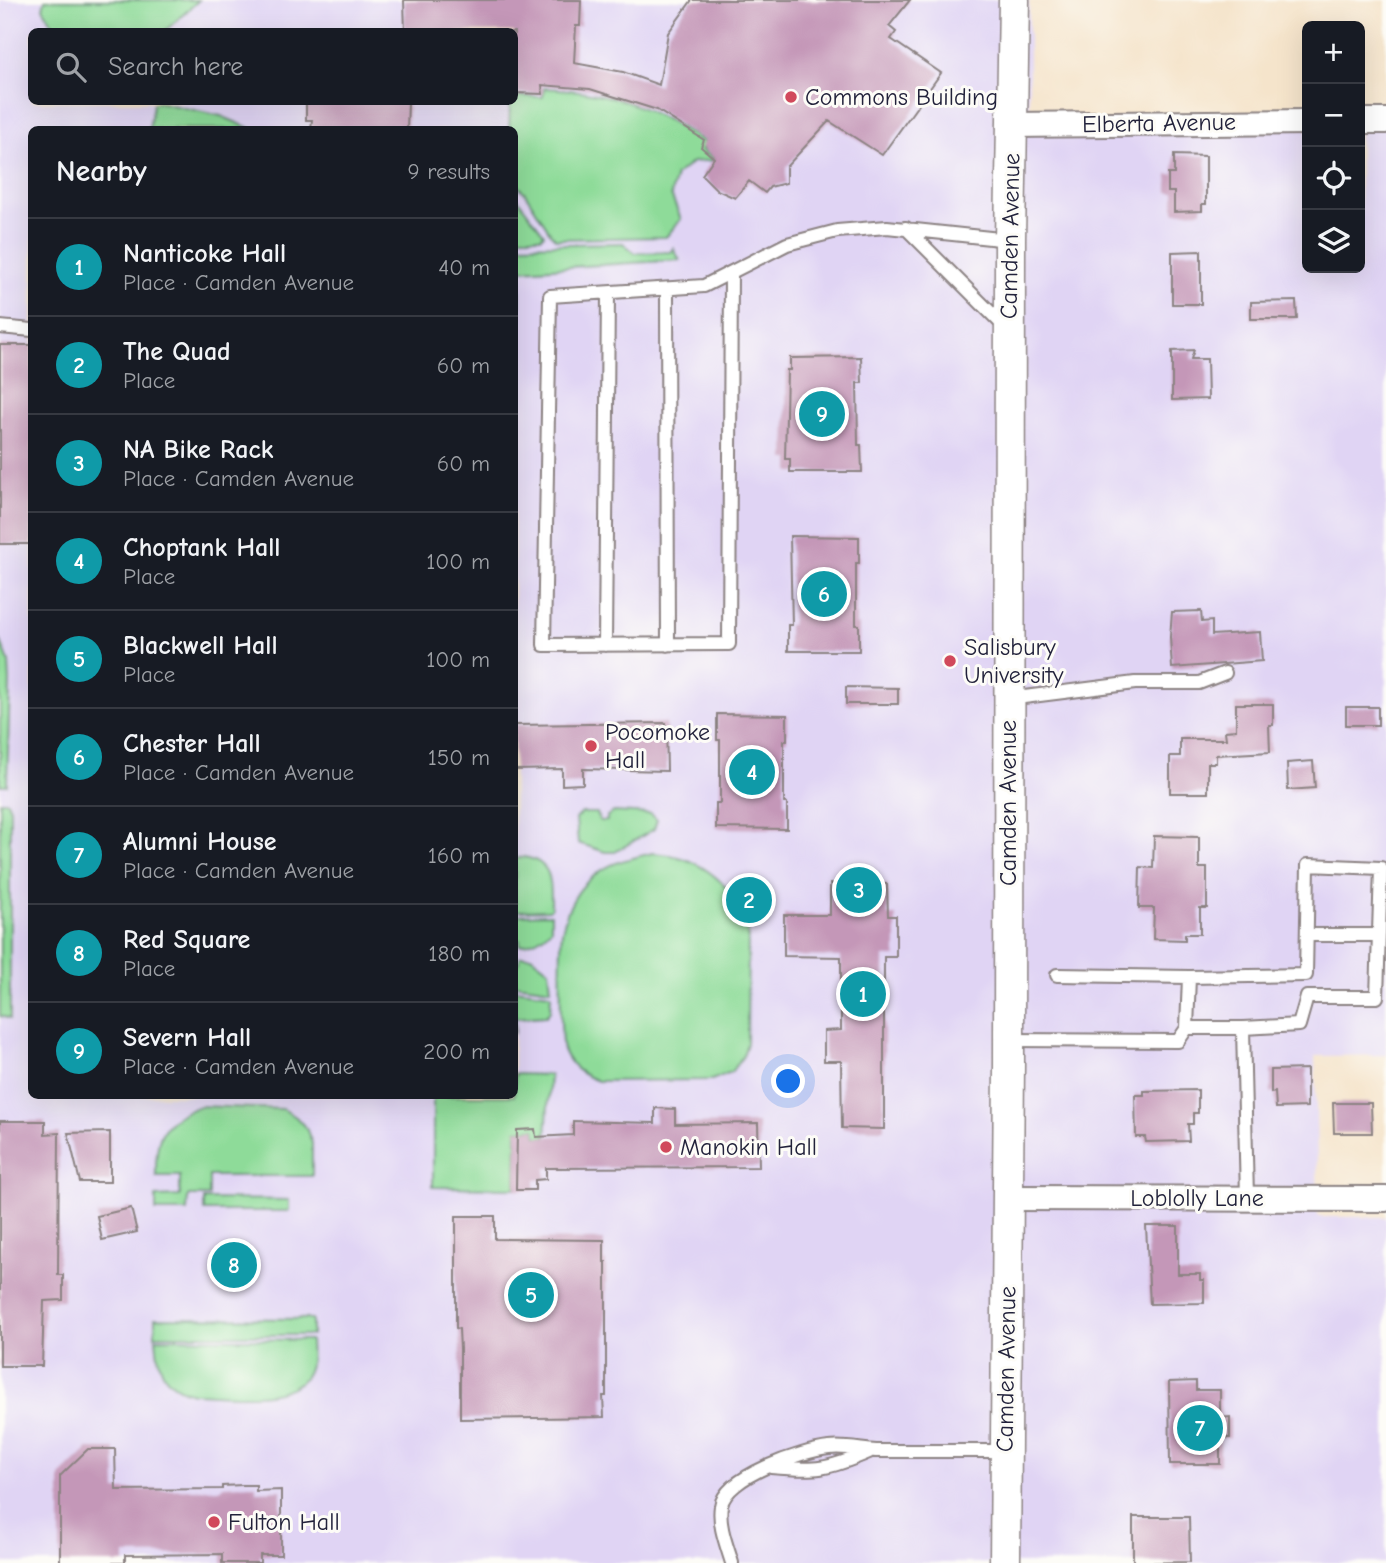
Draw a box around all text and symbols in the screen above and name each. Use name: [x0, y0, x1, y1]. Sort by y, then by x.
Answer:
map controls: [1302, 21, 1365, 273]
button: +: [1302, 21, 1365, 84]
search box: [28, 28, 518, 105]
icon: search: [52, 48, 90, 86]
text: Search here: [108, 52, 243, 82]
place label: Commons Building: [805, 83, 998, 111]
button: −: [1302, 84, 1365, 147]
marker: Commons Building: [783, 89, 799, 105]
street label: Elberta Avenue: [1082, 108, 1236, 138]
button: locate: [1302, 147, 1365, 210]
street label: Camden Avenue: [995, 153, 1025, 319]
text: Nearby: [56, 154, 147, 189]
text: 9 results: [407, 158, 490, 185]
button: layers: [1302, 210, 1365, 273]
text: Nanticoke Hall: [123, 239, 286, 269]
text: 1: [74, 254, 84, 281]
text: 40 m: [438, 254, 490, 281]
text: Place · Camden Avenue: [123, 269, 354, 296]
text: The Quad: [123, 337, 231, 367]
text: 2: [73, 352, 85, 379]
text: 60 m: [437, 352, 490, 379]
text: Place: [123, 367, 175, 394]
pin: 9: [799, 388, 845, 440]
text: NA Bike Rack: [123, 435, 273, 465]
text: 3: [73, 450, 85, 477]
text: 60 m: [437, 450, 490, 477]
text: Place · Camden Avenue: [123, 465, 354, 492]
text: Choptank Hall: [123, 533, 280, 563]
text: 4: [74, 548, 84, 575]
text: 100 m: [426, 548, 490, 575]
text: Place: [123, 563, 175, 590]
pin: 6: [801, 568, 847, 620]
text: Blackwell Hall: [123, 631, 278, 661]
place label: Salisbury University: [964, 633, 1064, 689]
text: 5: [73, 646, 85, 673]
text: 100 m: [426, 646, 490, 673]
marker: Salisbury University: [942, 653, 958, 669]
text: Place: [123, 661, 175, 688]
place label: Pocomoke Hall: [605, 718, 710, 774]
street label: Camden Avenue: [994, 720, 1022, 886]
text: Chester Hall: [123, 729, 261, 759]
marker: Pocomoke Hall: [583, 738, 599, 754]
text: 6: [73, 744, 85, 771]
text: 150 m: [428, 744, 490, 771]
pin: 4: [729, 746, 775, 798]
text: Place · Camden Avenue: [123, 759, 354, 786]
text: Alumni House: [123, 827, 277, 857]
text: 7: [74, 842, 84, 869]
text: 160 m: [428, 842, 490, 869]
text: Place · Camden Avenue: [123, 857, 354, 884]
pin: 3: [836, 864, 882, 916]
pin: 2: [726, 874, 772, 926]
text: Red Square: [123, 925, 250, 955]
text: 8: [73, 940, 85, 967]
text: 180 m: [428, 940, 490, 967]
text: Place: [123, 955, 175, 982]
pin: 1: [840, 968, 886, 1020]
text: Severn Hall: [123, 1023, 251, 1053]
text: 9: [73, 1038, 85, 1065]
text: 200 m: [423, 1038, 490, 1065]
text: Place · Camden Avenue: [123, 1053, 354, 1080]
your location: [771, 1064, 805, 1098]
place label: Manokin Hall: [680, 1133, 817, 1161]
marker: Manokin Hall: [658, 1139, 674, 1155]
street label: Loblolly Lane: [1130, 1184, 1264, 1212]
pin: 8: [211, 1239, 257, 1291]
pin: 5: [508, 1269, 554, 1321]
street label: Camden Avenue: [991, 1286, 1021, 1452]
pin: 7: [1177, 1402, 1223, 1454]
place label: Fulton Hall: [228, 1508, 340, 1536]
marker: Fulton Hall: [206, 1514, 222, 1530]

